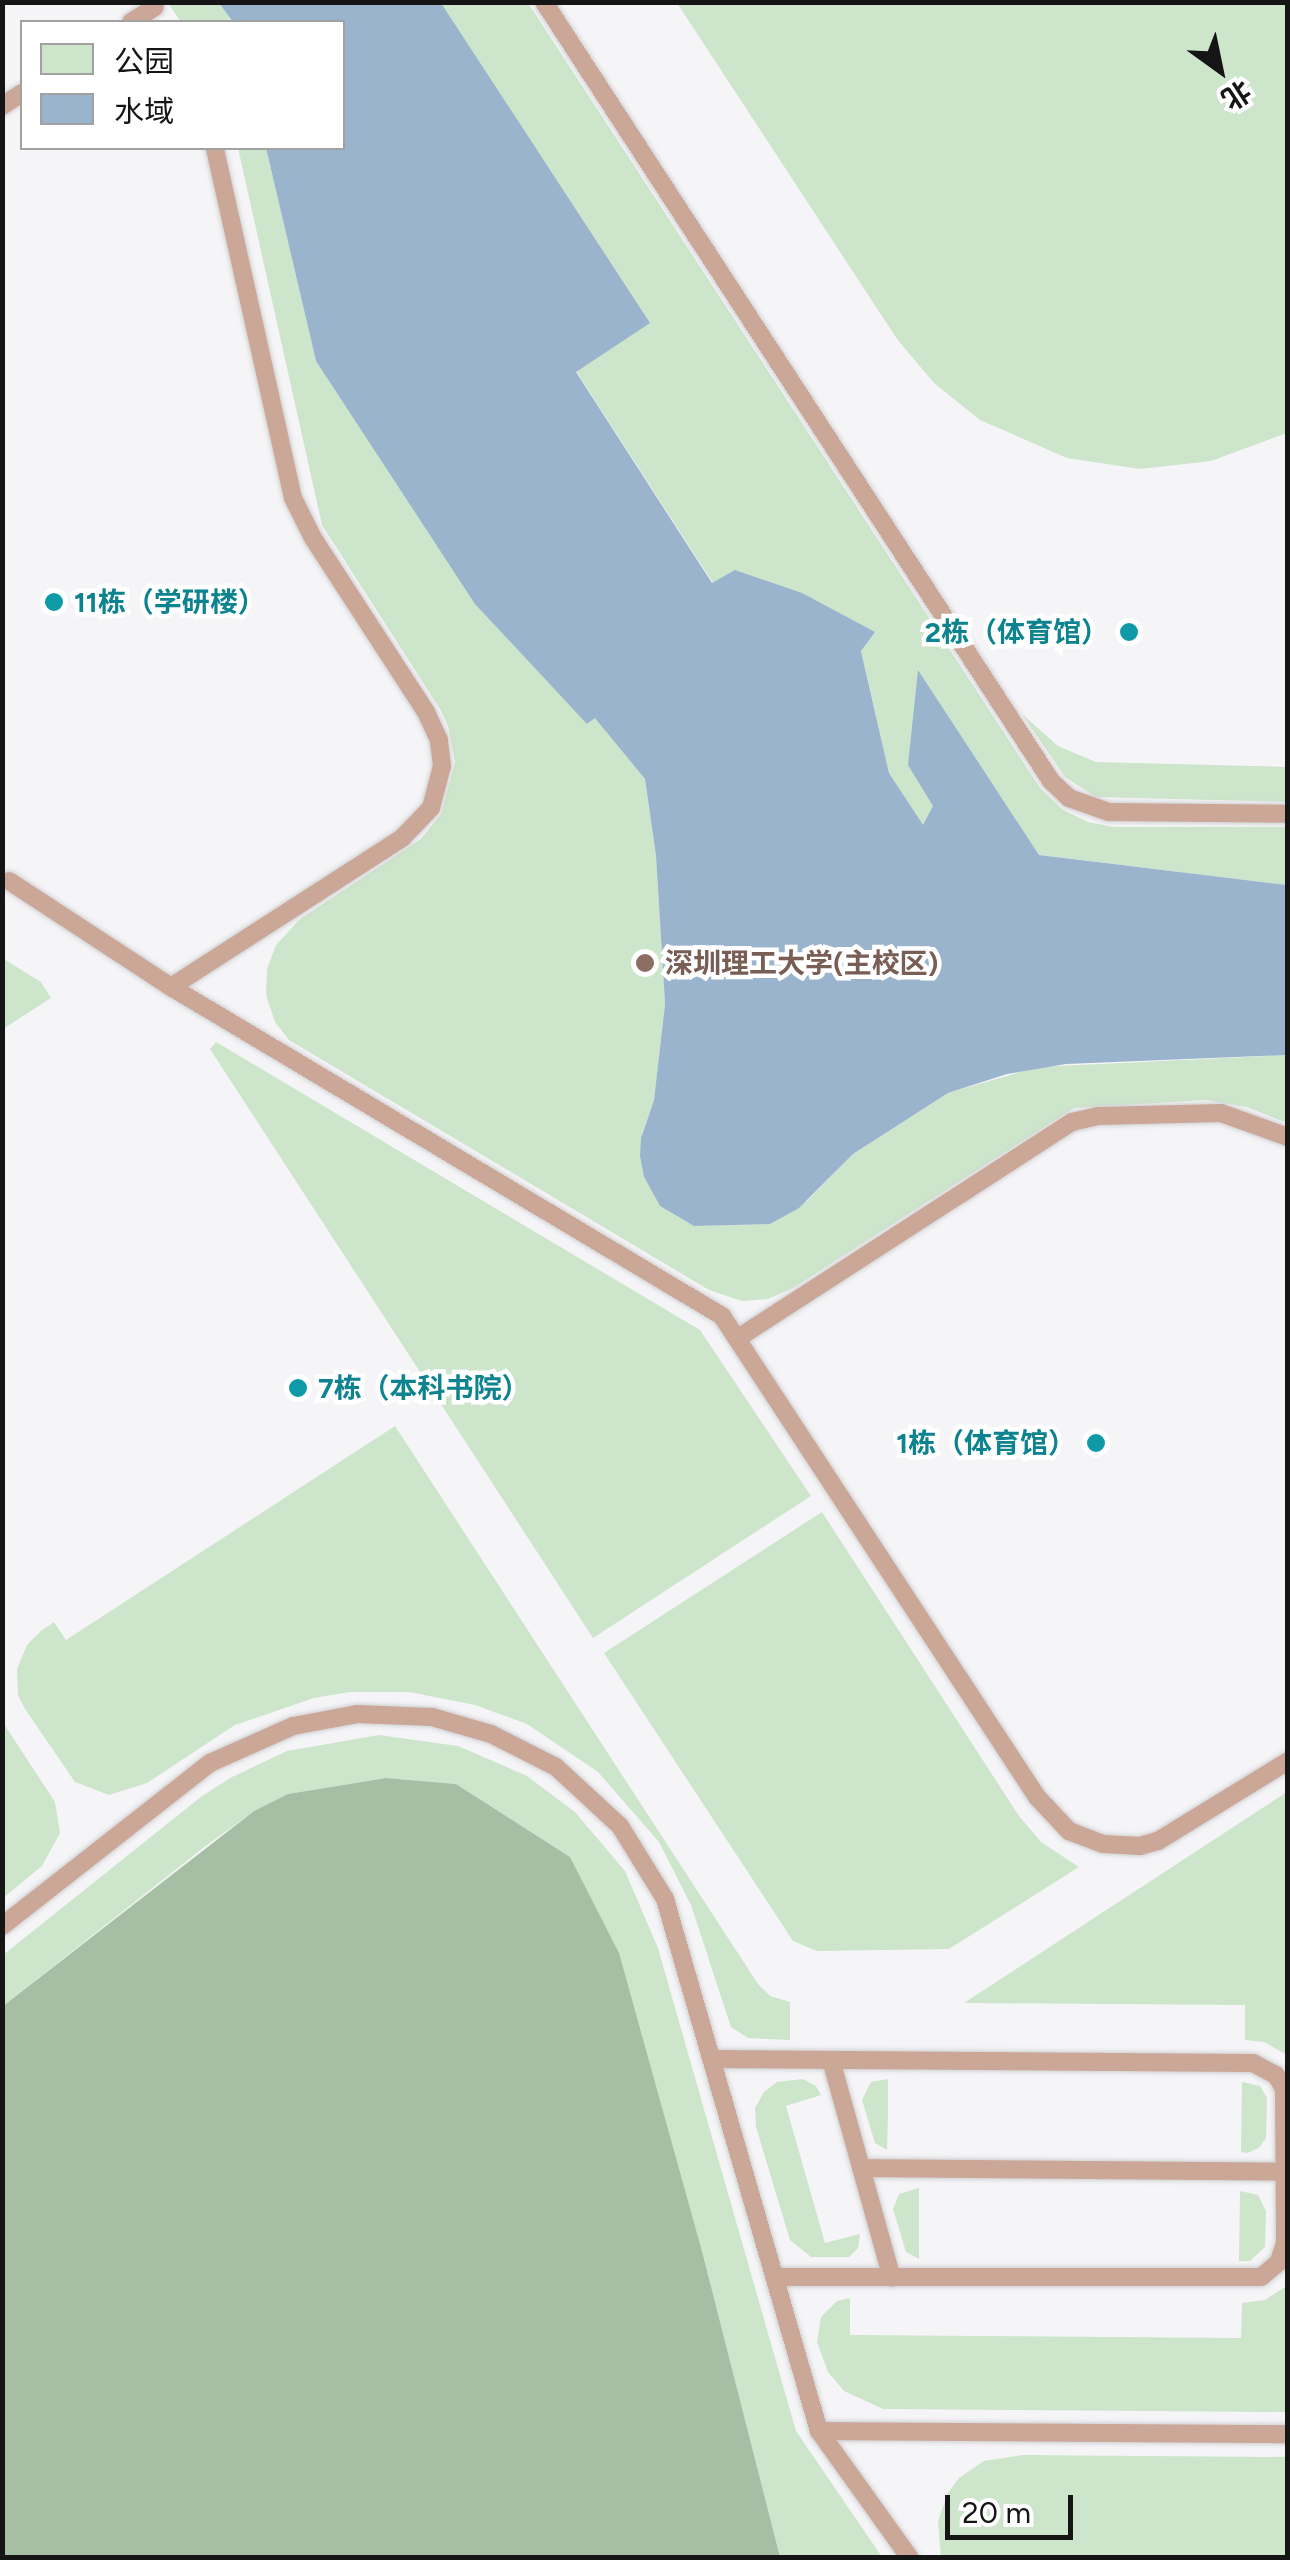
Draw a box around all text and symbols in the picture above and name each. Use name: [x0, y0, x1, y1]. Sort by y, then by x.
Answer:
legend: [20, 20, 345, 150]
north arrow: [1170, 20, 1270, 120]
text: 公园: [114, 43, 174, 80]
text: 北: [1215, 73, 1257, 117]
text: 水域: [114, 93, 174, 130]
place label: 11栋（学研楼）: [74, 585, 266, 619]
marker: 11栋（学研楼）: [43, 591, 65, 613]
place label: 2栋（体育馆）: [925, 615, 1109, 649]
marker: 2栋（体育馆）: [1118, 621, 1140, 643]
place label: 深圳理工大学(主校区): [665, 946, 938, 980]
marker: 深圳理工大学(主校区): [634, 952, 656, 974]
place label: 7栋（本科书院）: [318, 1371, 530, 1405]
marker: 7栋（本科书院）: [287, 1377, 309, 1399]
place label: 1栋（体育馆）: [896, 1426, 1076, 1460]
marker: 1栋（体育馆）: [1085, 1432, 1107, 1454]
scale bar: [950, 2475, 1078, 2537]
text: 20 m: [962, 2494, 1031, 2531]

